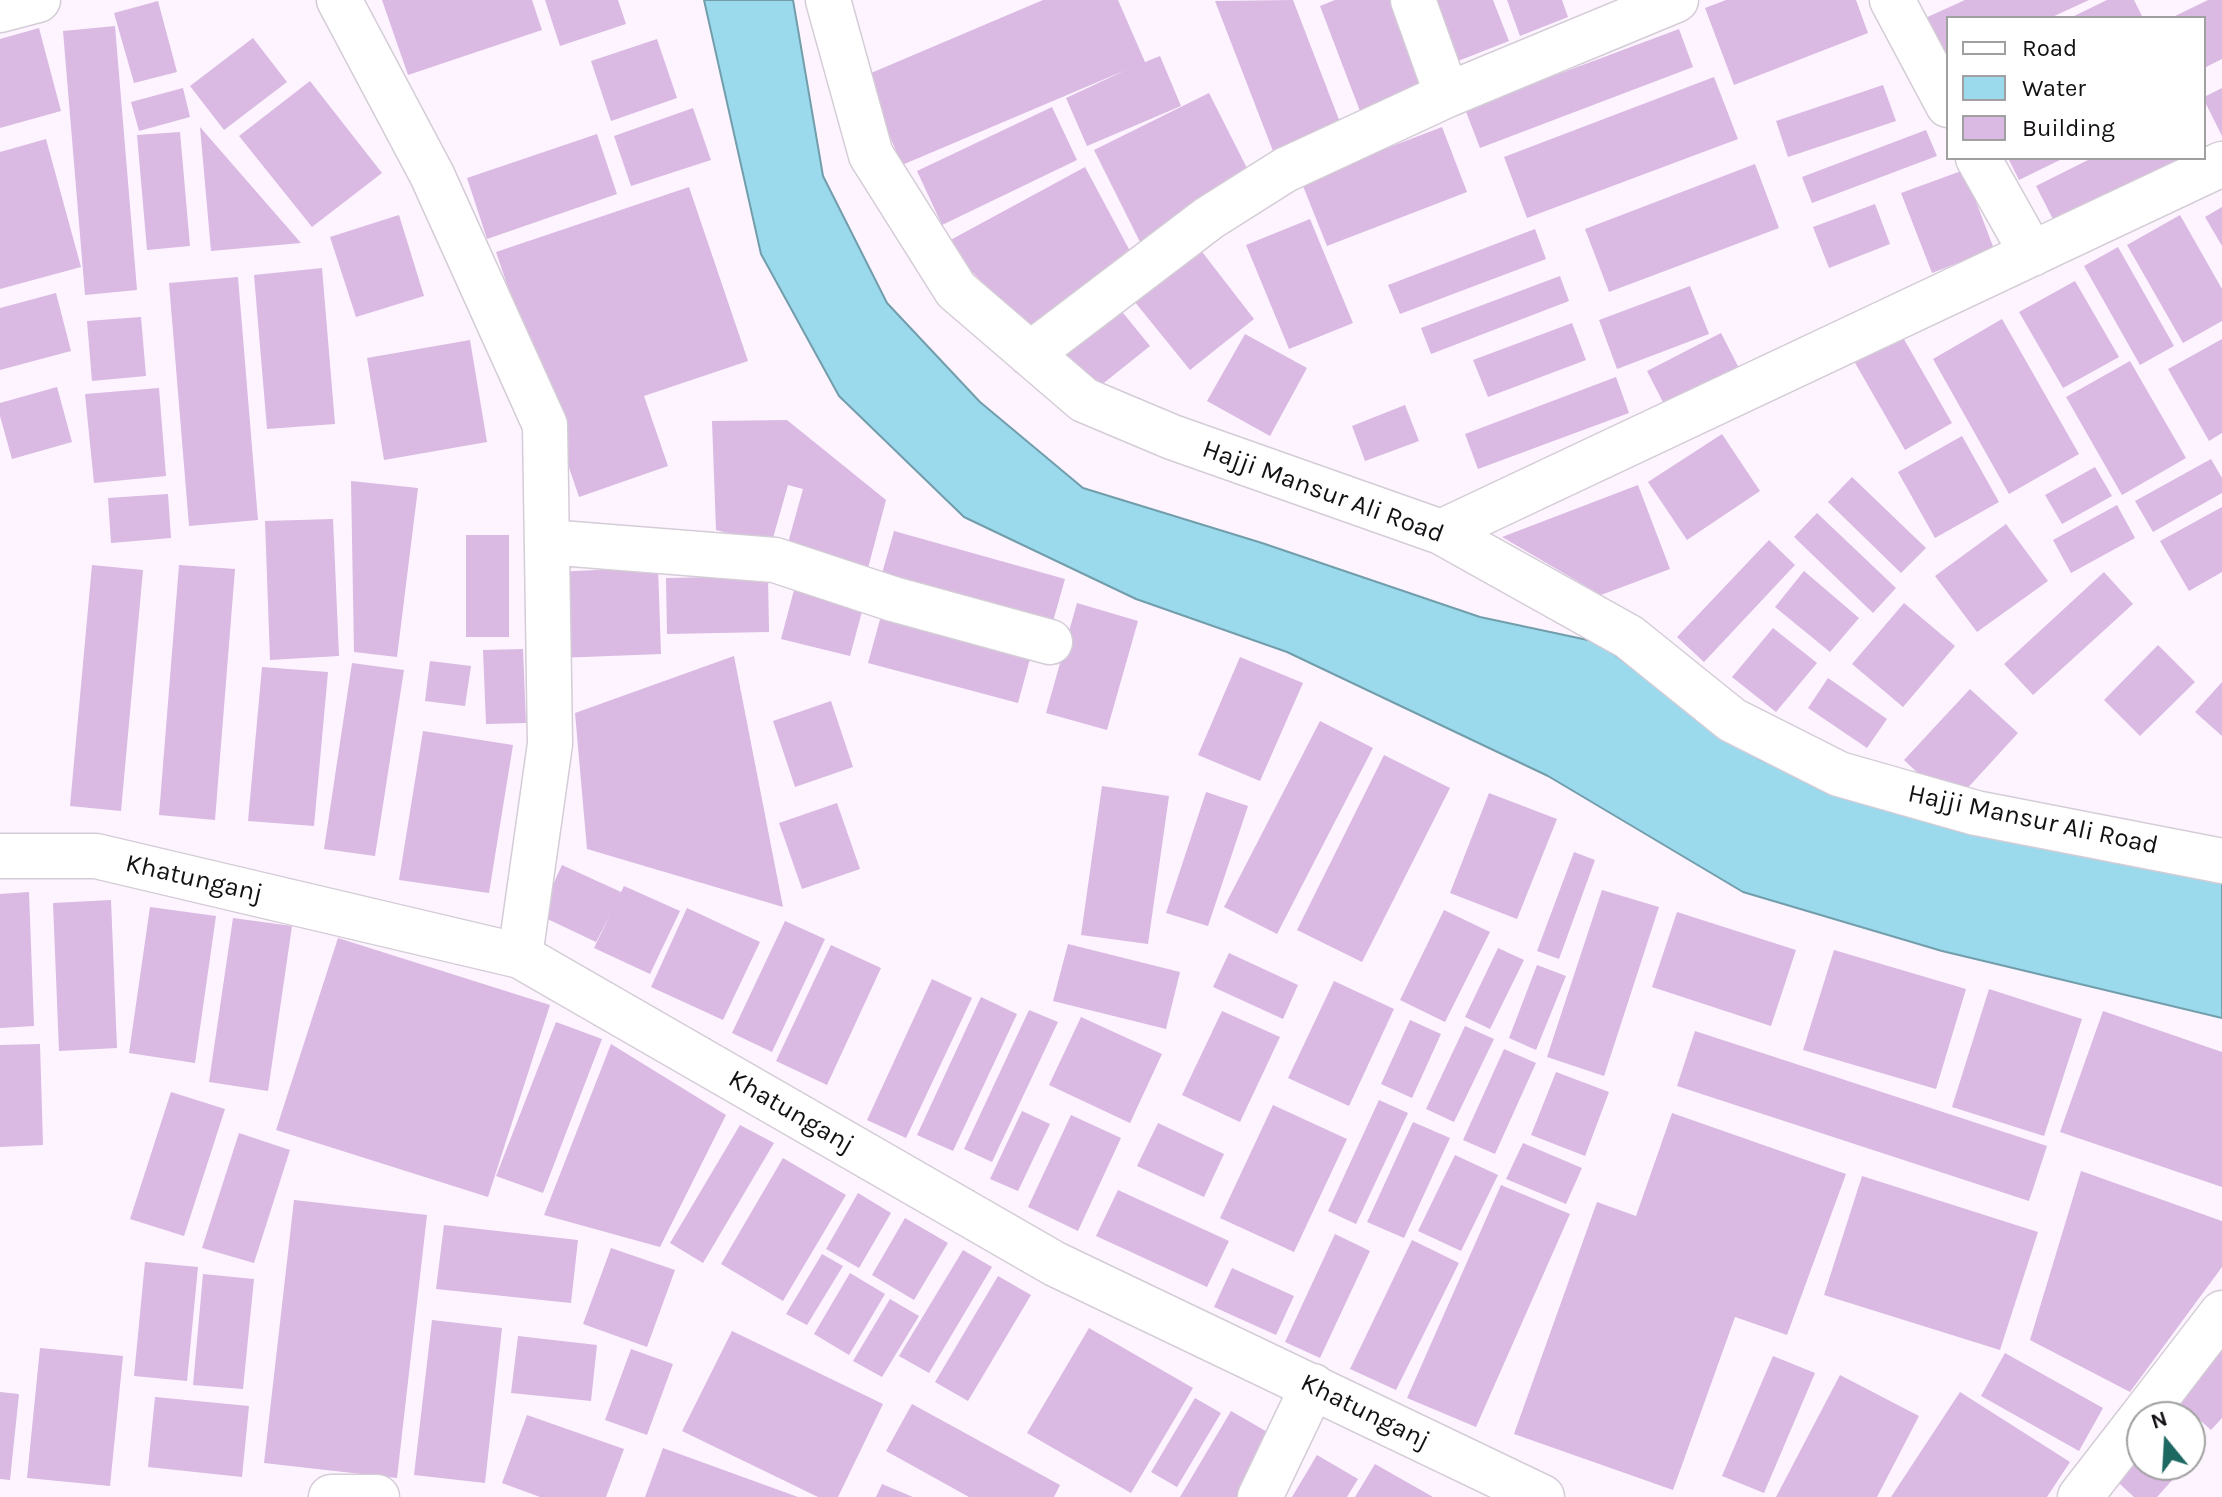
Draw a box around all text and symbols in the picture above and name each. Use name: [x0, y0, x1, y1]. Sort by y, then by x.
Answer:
legend: [1946, 16, 2206, 160]
text: Road: [2022, 34, 2077, 62]
text: Water: [2022, 74, 2086, 102]
text: Building: [2022, 114, 2115, 142]
street label: Hajji Mansur Ali Road: [1198, 434, 1448, 550]
street label: Hajji Mansur Ali Road: [1905, 778, 2161, 862]
street label: Khatunganj: [122, 848, 266, 910]
street label: Khatunganj: [723, 1064, 859, 1160]
street label: Khatunganj: [1295, 1367, 1435, 1457]
north arrow: [2126, 1401, 2206, 1481]
text: N: [2148, 1405, 2171, 1435]

